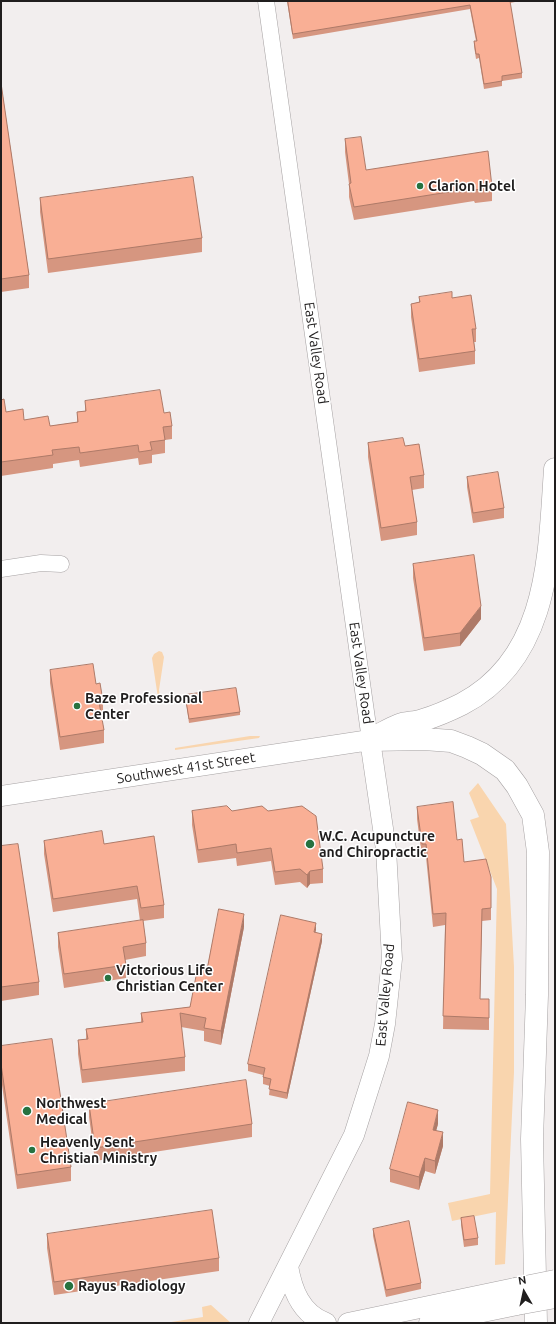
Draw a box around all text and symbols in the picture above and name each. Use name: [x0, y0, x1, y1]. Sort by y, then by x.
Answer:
place label: Clarion Hotel: [428, 178, 515, 194]
marker: Clarion Hotel: [415, 181, 425, 191]
street label: East Valley Road: [301, 301, 331, 405]
street label: East Valley Road: [346, 621, 376, 725]
place label: Baze Professional Center: [85, 690, 202, 722]
marker: Baze Professional Center: [72, 701, 82, 711]
street label: Southwest 41st Street: [116, 749, 256, 787]
place label: W.C. Acupuncture and Chiropractic: [319, 828, 435, 860]
marker: W.C. Acupuncture and Chiropractic: [304, 838, 316, 850]
street label: East Valley Road: [372, 943, 398, 1047]
place label: Victorious Life Christian Center: [116, 962, 223, 994]
marker: Victorious Life Christian Center: [103, 973, 113, 983]
place label: Northwest Medical: [36, 1095, 106, 1128]
marker: Northwest Medical: [21, 1105, 33, 1117]
place label: Heavenly Sent Christian Ministry: [40, 1134, 157, 1166]
marker: Heavenly Sent Christian Ministry: [27, 1145, 37, 1155]
north arrow: [504, 1272, 544, 1312]
text: N: [517, 1274, 527, 1287]
place label: Rayus Radiology: [78, 1278, 185, 1294]
marker: Rayus Radiology: [63, 1280, 75, 1292]

